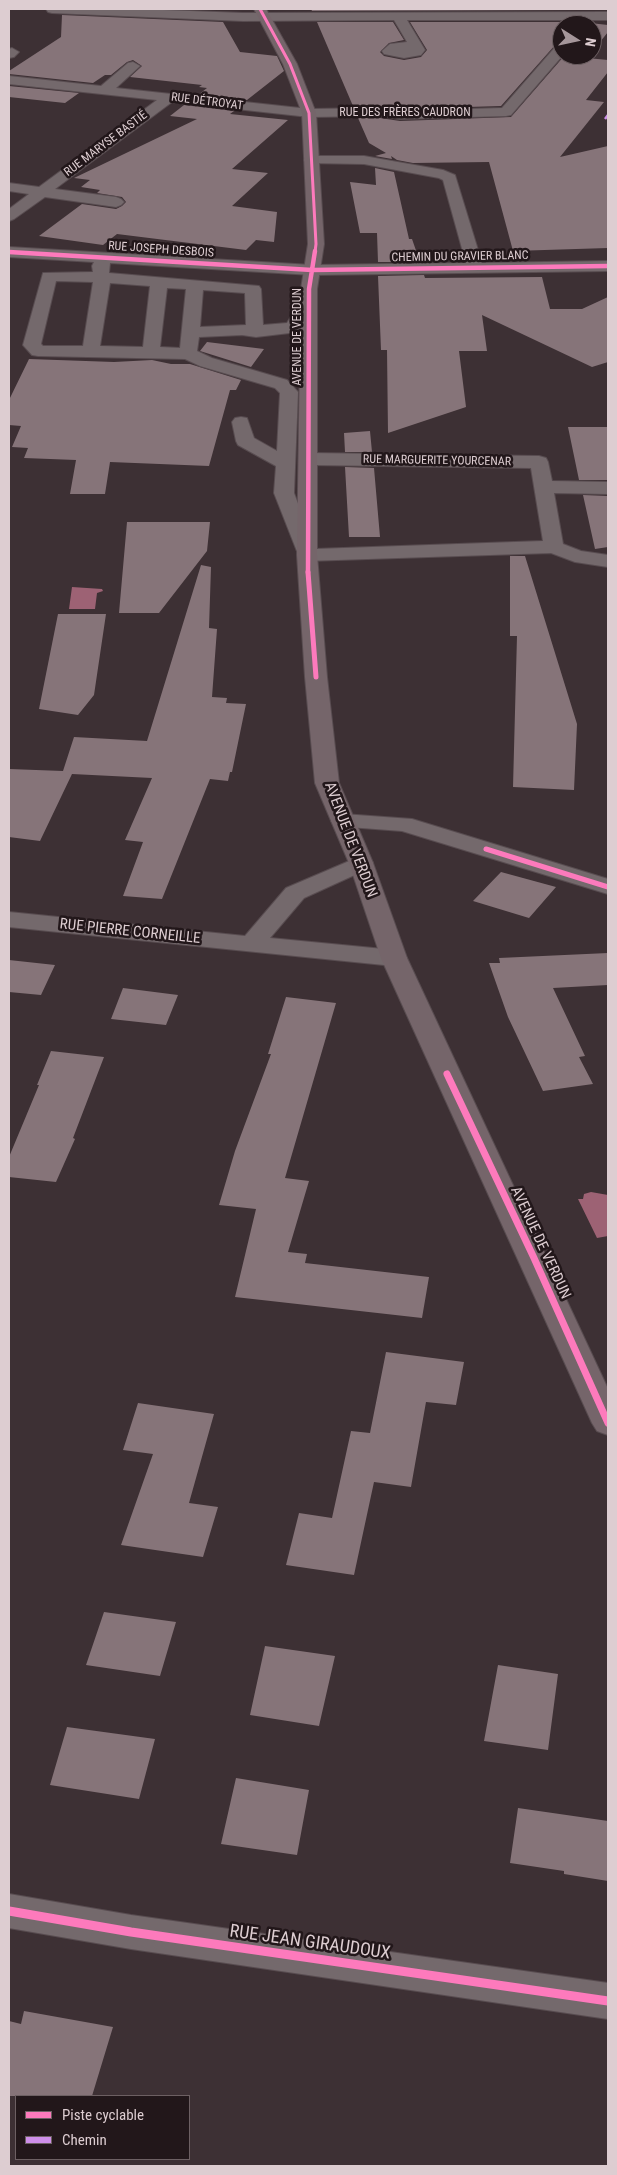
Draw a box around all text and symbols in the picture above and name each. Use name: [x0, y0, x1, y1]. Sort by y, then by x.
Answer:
north arrow: [552, 15, 602, 65]
text: N: [582, 37, 599, 48]
street label: RUE DÉTROYAT: [170, 90, 244, 114]
street label: RUE DES FRÈRES CAUDRON: [339, 106, 471, 120]
street label: RUE MARYSE BASTIÉ: [62, 108, 150, 180]
street label: RUE JOSEPH DESBOIS: [108, 239, 214, 261]
street label: CHEMIN DU GRAVIER BLANC: [391, 249, 529, 265]
street label: AVENUE DE VERDUN: [291, 288, 305, 386]
street label: RUE MARGUERITE YOURCENAR: [363, 453, 511, 469]
street label: AVENUE DE VERDUN: [320, 780, 380, 900]
street label: RUE PIERRE CORNEILLE: [59, 916, 201, 948]
street label: AVENUE DE VERDUN: [506, 1184, 574, 1302]
street label: RUE JEAN GIRAUDOUX: [228, 1921, 392, 1965]
legend: [15, 2095, 190, 2160]
text: Piste cyclable: [62, 2106, 144, 2124]
text: Chemin: [62, 2131, 107, 2149]

